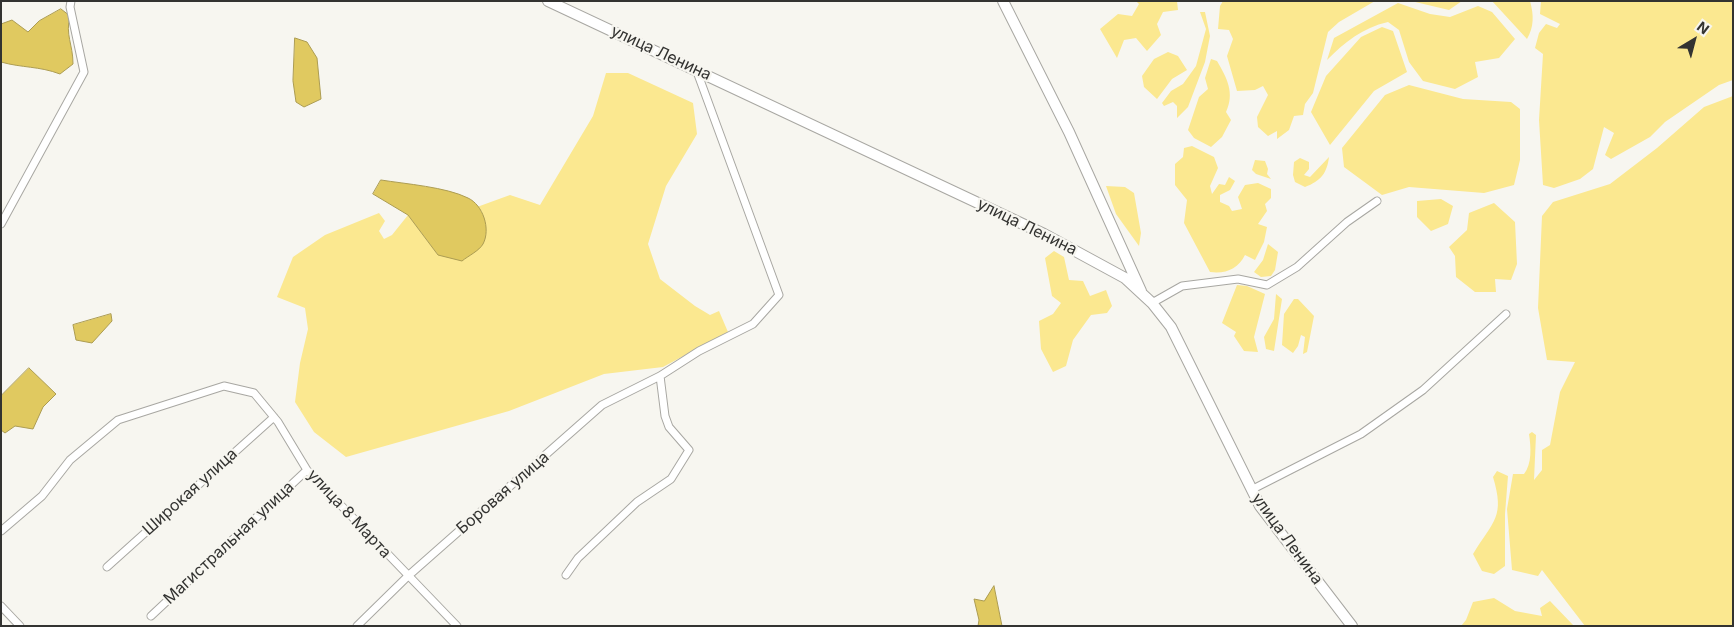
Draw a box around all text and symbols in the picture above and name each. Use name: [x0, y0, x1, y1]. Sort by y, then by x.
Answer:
north arrow: [1669, 15, 1719, 65]
text: N: [1694, 18, 1713, 38]
street label: улица Ленина: [608, 21, 714, 85]
street label: улица Ленина: [974, 195, 1080, 259]
street label: Широкая улица: [139, 444, 241, 540]
street label: Боровая улица: [453, 448, 553, 538]
street label: улица 8 Марта: [303, 466, 395, 562]
street label: Магистральная улица: [160, 478, 298, 608]
street label: улица Ленина: [1247, 489, 1327, 589]

